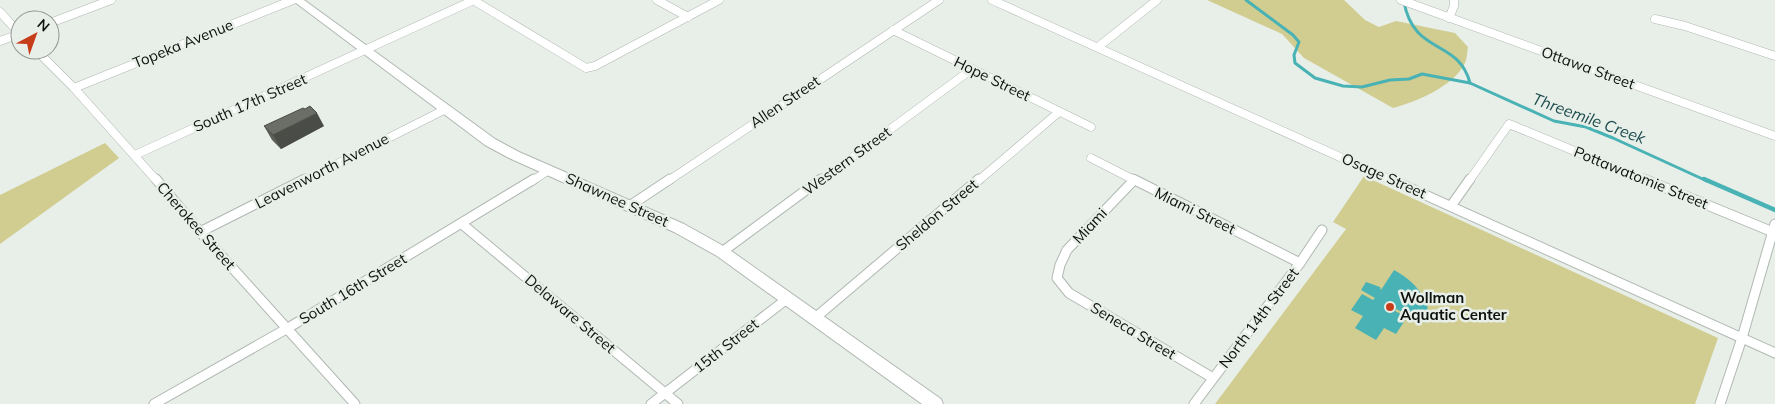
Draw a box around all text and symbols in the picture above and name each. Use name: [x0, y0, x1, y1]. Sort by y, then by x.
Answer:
north arrow: [10, 10, 60, 60]
text: N: [34, 15, 53, 35]
street label: Topeka Avenue: [130, 15, 236, 72]
street label: Ottawa Street: [1539, 42, 1638, 93]
street label: Hope Street: [951, 52, 1034, 105]
street label: South 17th Street: [190, 69, 309, 136]
street label: Allen Street: [746, 71, 823, 132]
water label: Threemile Creek: [1530, 88, 1649, 148]
street label: Western Street: [799, 122, 894, 199]
street label: Leavenworth Avenue: [252, 129, 392, 212]
street label: Pottawatomie Street: [1571, 142, 1711, 213]
street label: Osage Street: [1339, 148, 1429, 203]
street label: Shawnee Street: [563, 168, 672, 231]
street label: Sheldon Street: [892, 175, 982, 255]
street label: Cherokee Street: [153, 178, 240, 274]
street label: Miami Street: [1152, 183, 1239, 238]
street label: Miami: [1068, 204, 1111, 248]
street label: South 16th Street: [296, 249, 410, 328]
street label: North 14th Street: [1215, 264, 1303, 372]
street label: Delaware Street: [521, 270, 620, 357]
place label: Wollman Aquatic Center: [1400, 288, 1507, 324]
street label: Seneca Street: [1087, 298, 1179, 363]
marker: Wollman Aquatic Center: [1384, 301, 1396, 313]
street label: 15th Street: [689, 314, 762, 377]

